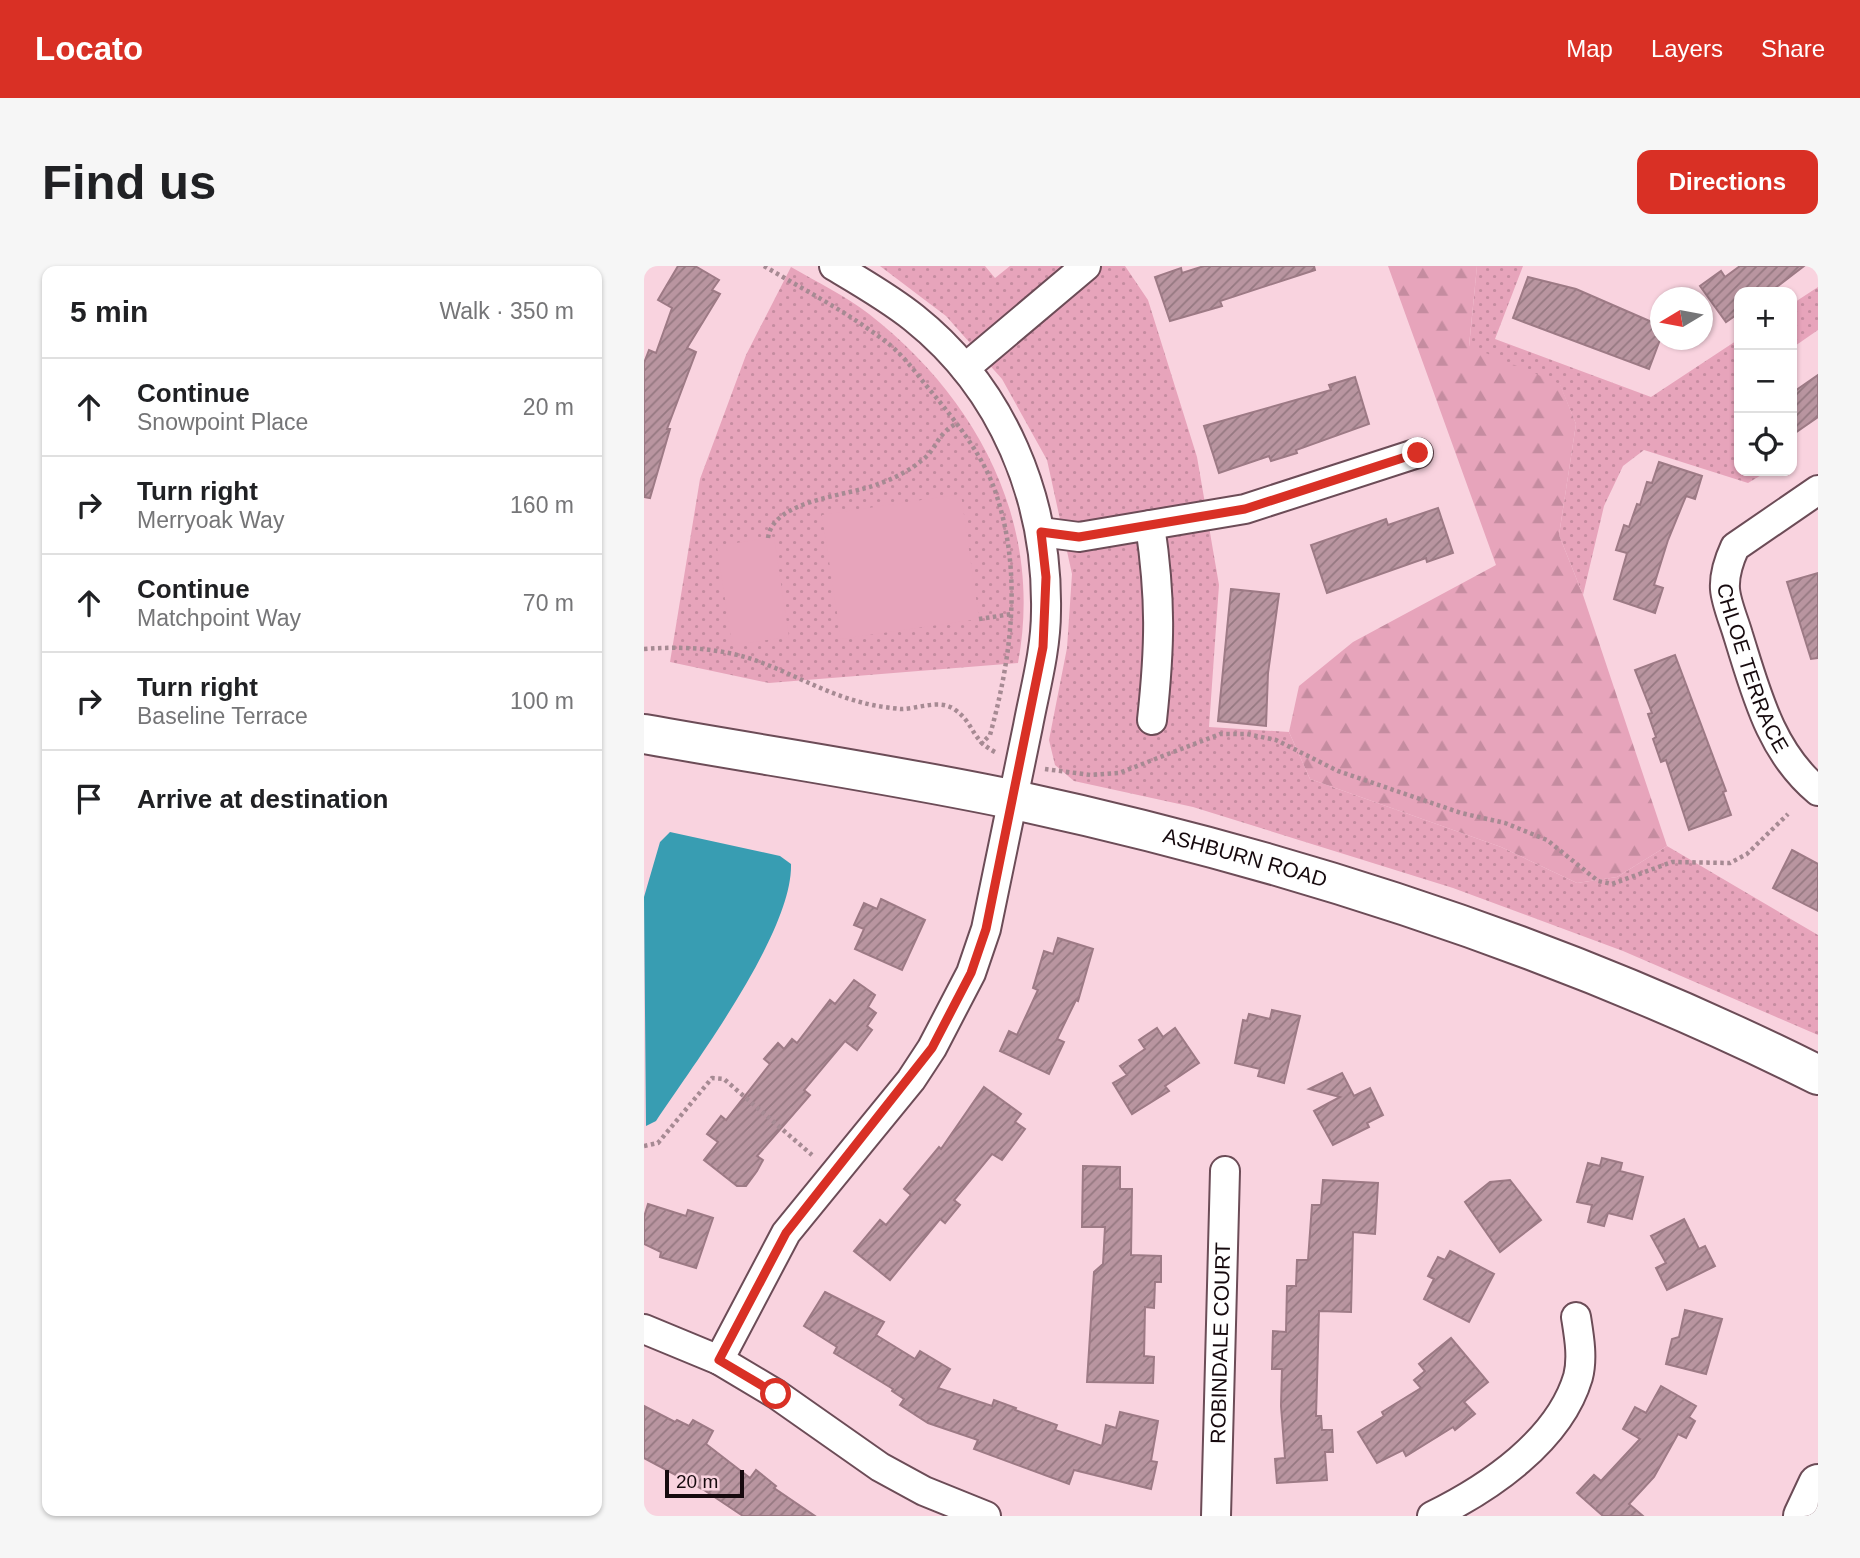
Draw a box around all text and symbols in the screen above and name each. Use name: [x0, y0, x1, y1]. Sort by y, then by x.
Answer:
text: Locato: [35, 30, 143, 67]
text: Map: [1566, 35, 1613, 62]
text: Layers: [1651, 35, 1723, 62]
text: Share: [1761, 35, 1825, 62]
button: Directions: [1637, 150, 1818, 214]
text: Find us: [42, 155, 216, 209]
north arrow: [1650, 287, 1713, 350]
map controls: [1734, 287, 1797, 476]
button: +: [1734, 287, 1797, 350]
text: 5 min: [70, 295, 148, 328]
text: Walk · 350 m: [439, 298, 574, 324]
button: −: [1734, 350, 1797, 413]
text: Continue: [137, 378, 250, 408]
icon: ahead: [70, 388, 108, 426]
text: 20 m: [523, 394, 574, 420]
text: Snowpoint Place: [137, 409, 308, 435]
button: locate: [1734, 413, 1797, 476]
route end: [1402, 437, 1433, 468]
text: Turn right: [137, 476, 258, 506]
icon: right: [70, 486, 108, 524]
text: 160 m: [510, 492, 574, 518]
text: Merryoak Way: [137, 507, 284, 533]
text: Continue: [137, 574, 250, 604]
street label: CHLOE TERRACE: [1713, 582, 1794, 757]
icon: ahead: [70, 584, 108, 622]
text: 70 m: [523, 590, 574, 616]
text: Matchpoint Way: [137, 605, 301, 631]
text: Turn right: [137, 672, 258, 702]
icon: right: [70, 682, 108, 720]
text: 100 m: [510, 688, 574, 714]
text: Baseline Terrace: [137, 703, 308, 729]
icon: arrive: [70, 780, 108, 818]
text: Arrive at destination: [137, 784, 388, 814]
street label: ASHBURN ROAD: [1161, 823, 1330, 891]
street label: ROBINDALE COURT: [1206, 1242, 1234, 1444]
route start: [760, 1378, 791, 1409]
scale bar: [665, 1467, 744, 1499]
text: 20 m: [676, 1471, 718, 1492]

